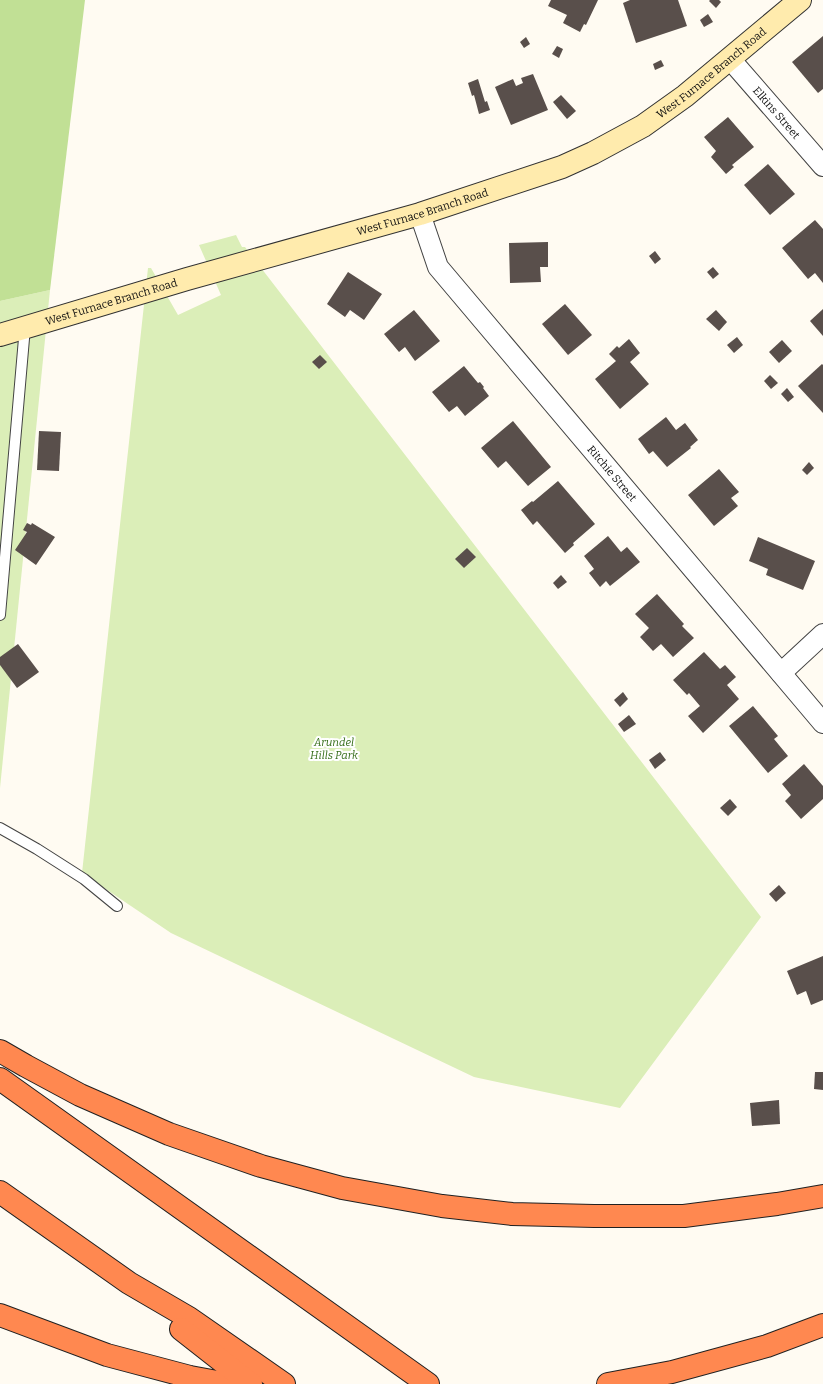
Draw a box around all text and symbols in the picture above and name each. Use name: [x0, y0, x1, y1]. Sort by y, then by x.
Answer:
street label: West Furnace Branch Road: [654, 24, 769, 121]
street label: Elkins Street: [750, 84, 803, 141]
street label: West Furnace Branch Road: [355, 185, 490, 238]
street label: West Furnace Branch Road: [44, 276, 179, 328]
street label: Ritchie Street: [585, 443, 639, 504]
park label: Arundel Hills Park: [310, 736, 359, 762]

